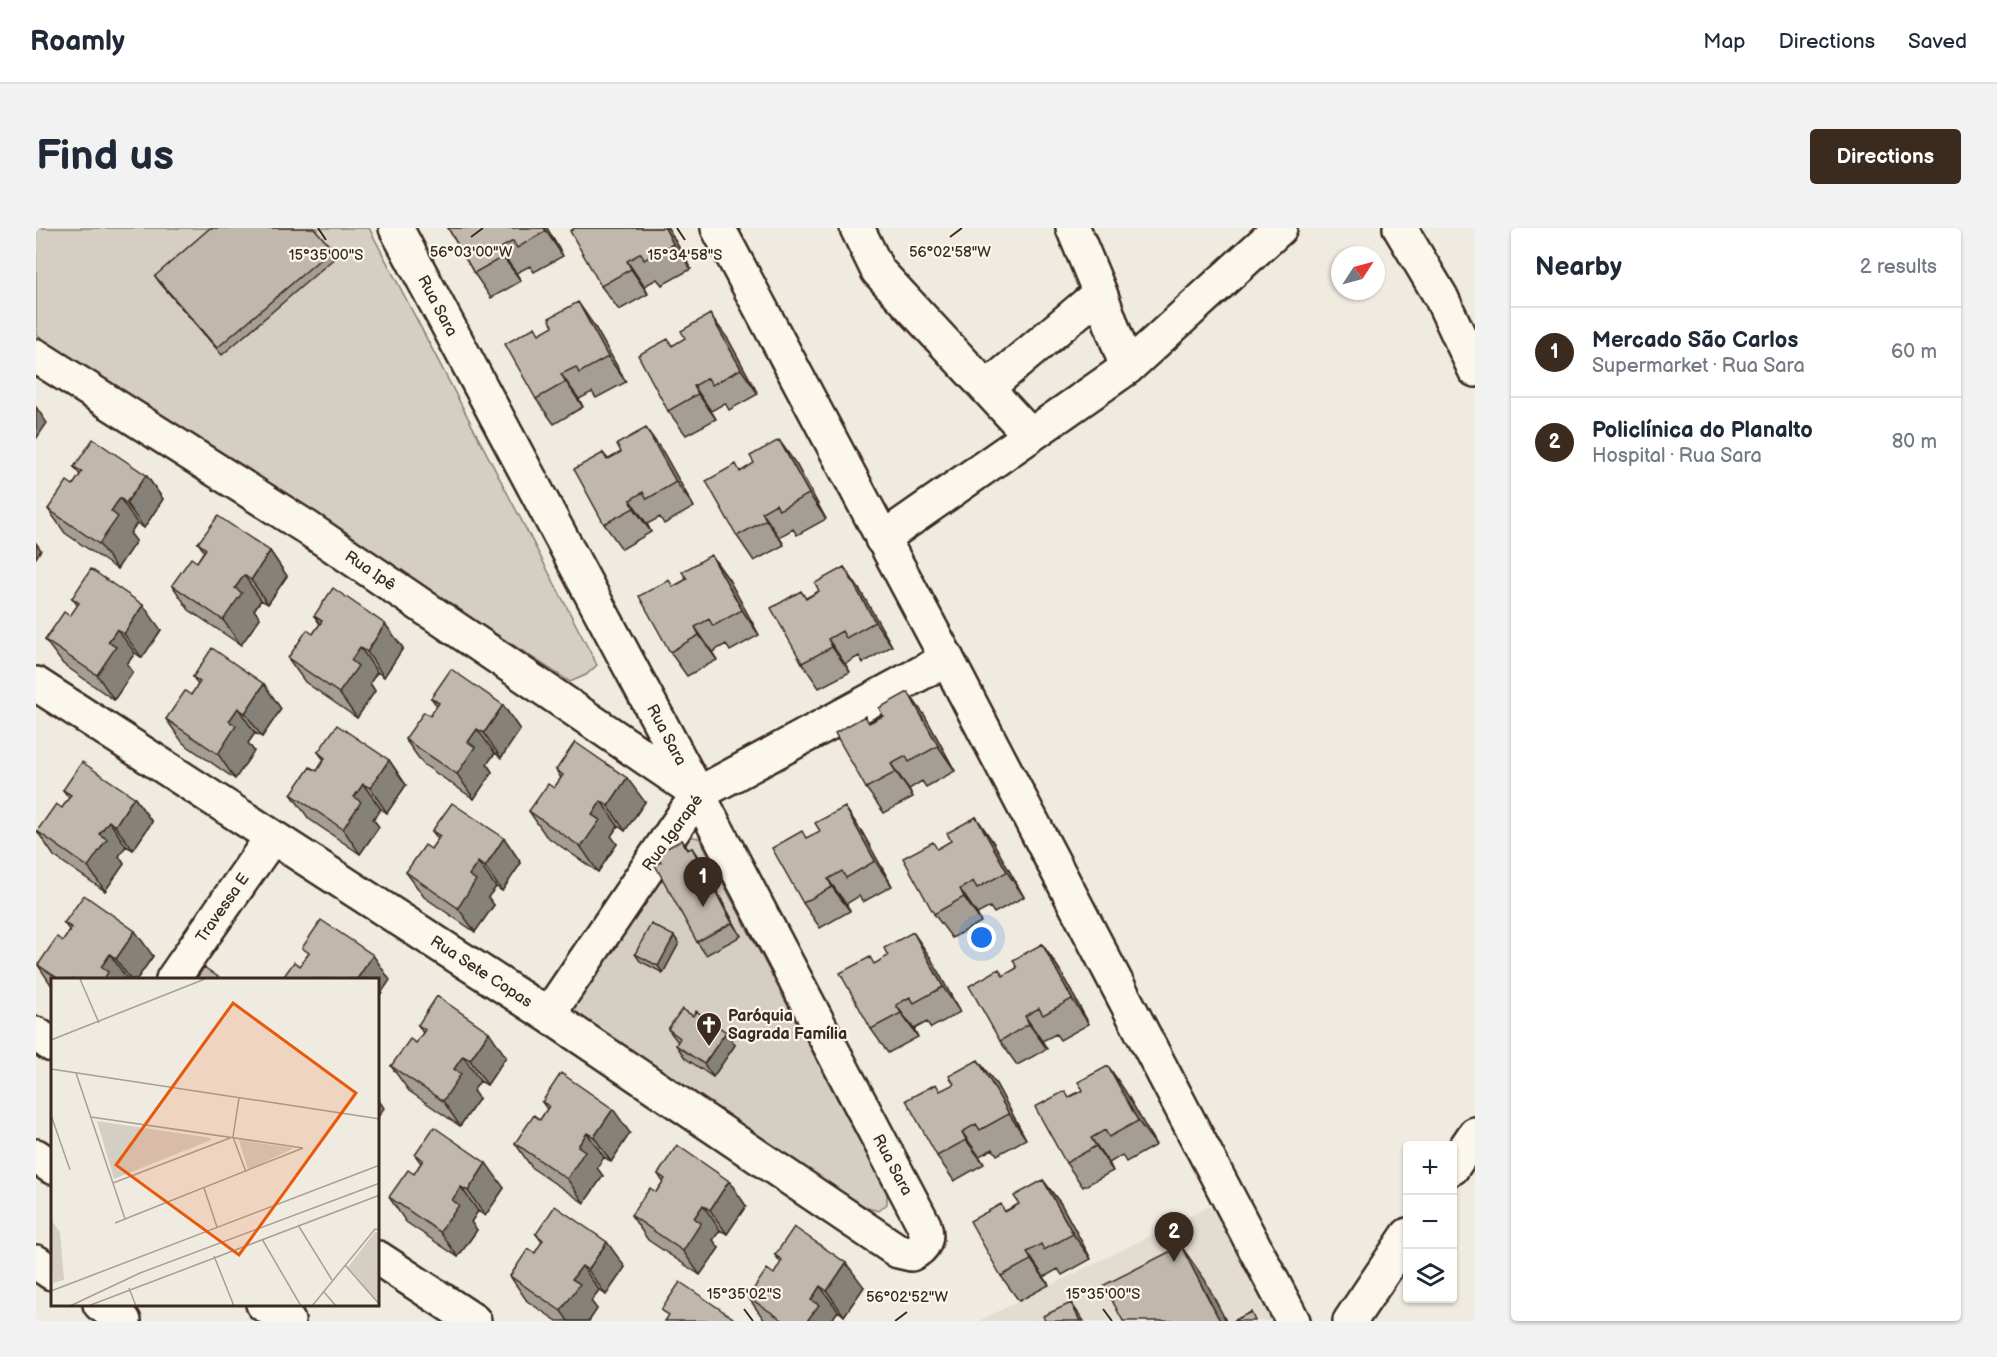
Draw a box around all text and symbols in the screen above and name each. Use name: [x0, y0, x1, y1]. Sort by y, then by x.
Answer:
text: Roamly: [30, 25, 125, 58]
text: Map: [1703, 29, 1746, 54]
text: Directions: [1779, 29, 1875, 54]
text: Saved: [1908, 29, 1967, 54]
button: Directions: [1810, 129, 1961, 184]
text: Find us: [36, 131, 174, 182]
text: 56°03'00"W: [430, 243, 513, 262]
text: 56°02'58"W: [909, 243, 991, 262]
text: 15°35'00"S: [289, 246, 363, 265]
text: 15°34'58"S: [648, 246, 722, 265]
north arrow: [1331, 246, 1385, 300]
text: Nearby: [1535, 252, 1622, 283]
text: 2 results: [1860, 255, 1937, 279]
street label: Rua Sara: [413, 272, 461, 340]
text: Mercado São Carlos: [1592, 327, 1798, 354]
text: 1: [1550, 340, 1559, 364]
text: 60 m: [1891, 340, 1937, 364]
text: Supermarket · Rua Sara: [1592, 354, 1805, 378]
text: Policlínica do Planalto: [1592, 417, 1813, 444]
text: 2: [1549, 430, 1560, 454]
text: 80 m: [1892, 430, 1937, 454]
text: Hospital · Rua Sara: [1592, 444, 1762, 468]
street label: Rua Ipê: [341, 547, 399, 595]
street label: Rua Sara: [642, 701, 690, 769]
street label: Rua Igarapé: [639, 791, 707, 875]
pin: 1: [684, 858, 722, 907]
street label: Travessa E: [192, 870, 254, 946]
your location: [967, 923, 996, 952]
street label: Rua Sete Copas: [427, 932, 535, 1012]
inset map: [51, 978, 380, 1306]
place label: Paróquia Sagrada Família: [728, 1007, 847, 1044]
church icon: Paróquia Sagrada Família: [694, 1010, 724, 1048]
street label: Rua Sara: [868, 1131, 916, 1199]
map controls: [1403, 1141, 1457, 1303]
button: +: [1403, 1141, 1457, 1195]
button: −: [1403, 1195, 1457, 1249]
pin: 2: [1154, 1212, 1194, 1262]
button: layers: [1403, 1249, 1457, 1303]
text: 15°35'02"S: [707, 1285, 781, 1304]
text: 15°35'00"S: [1066, 1285, 1140, 1304]
text: 56°02'52"W: [866, 1288, 948, 1307]

